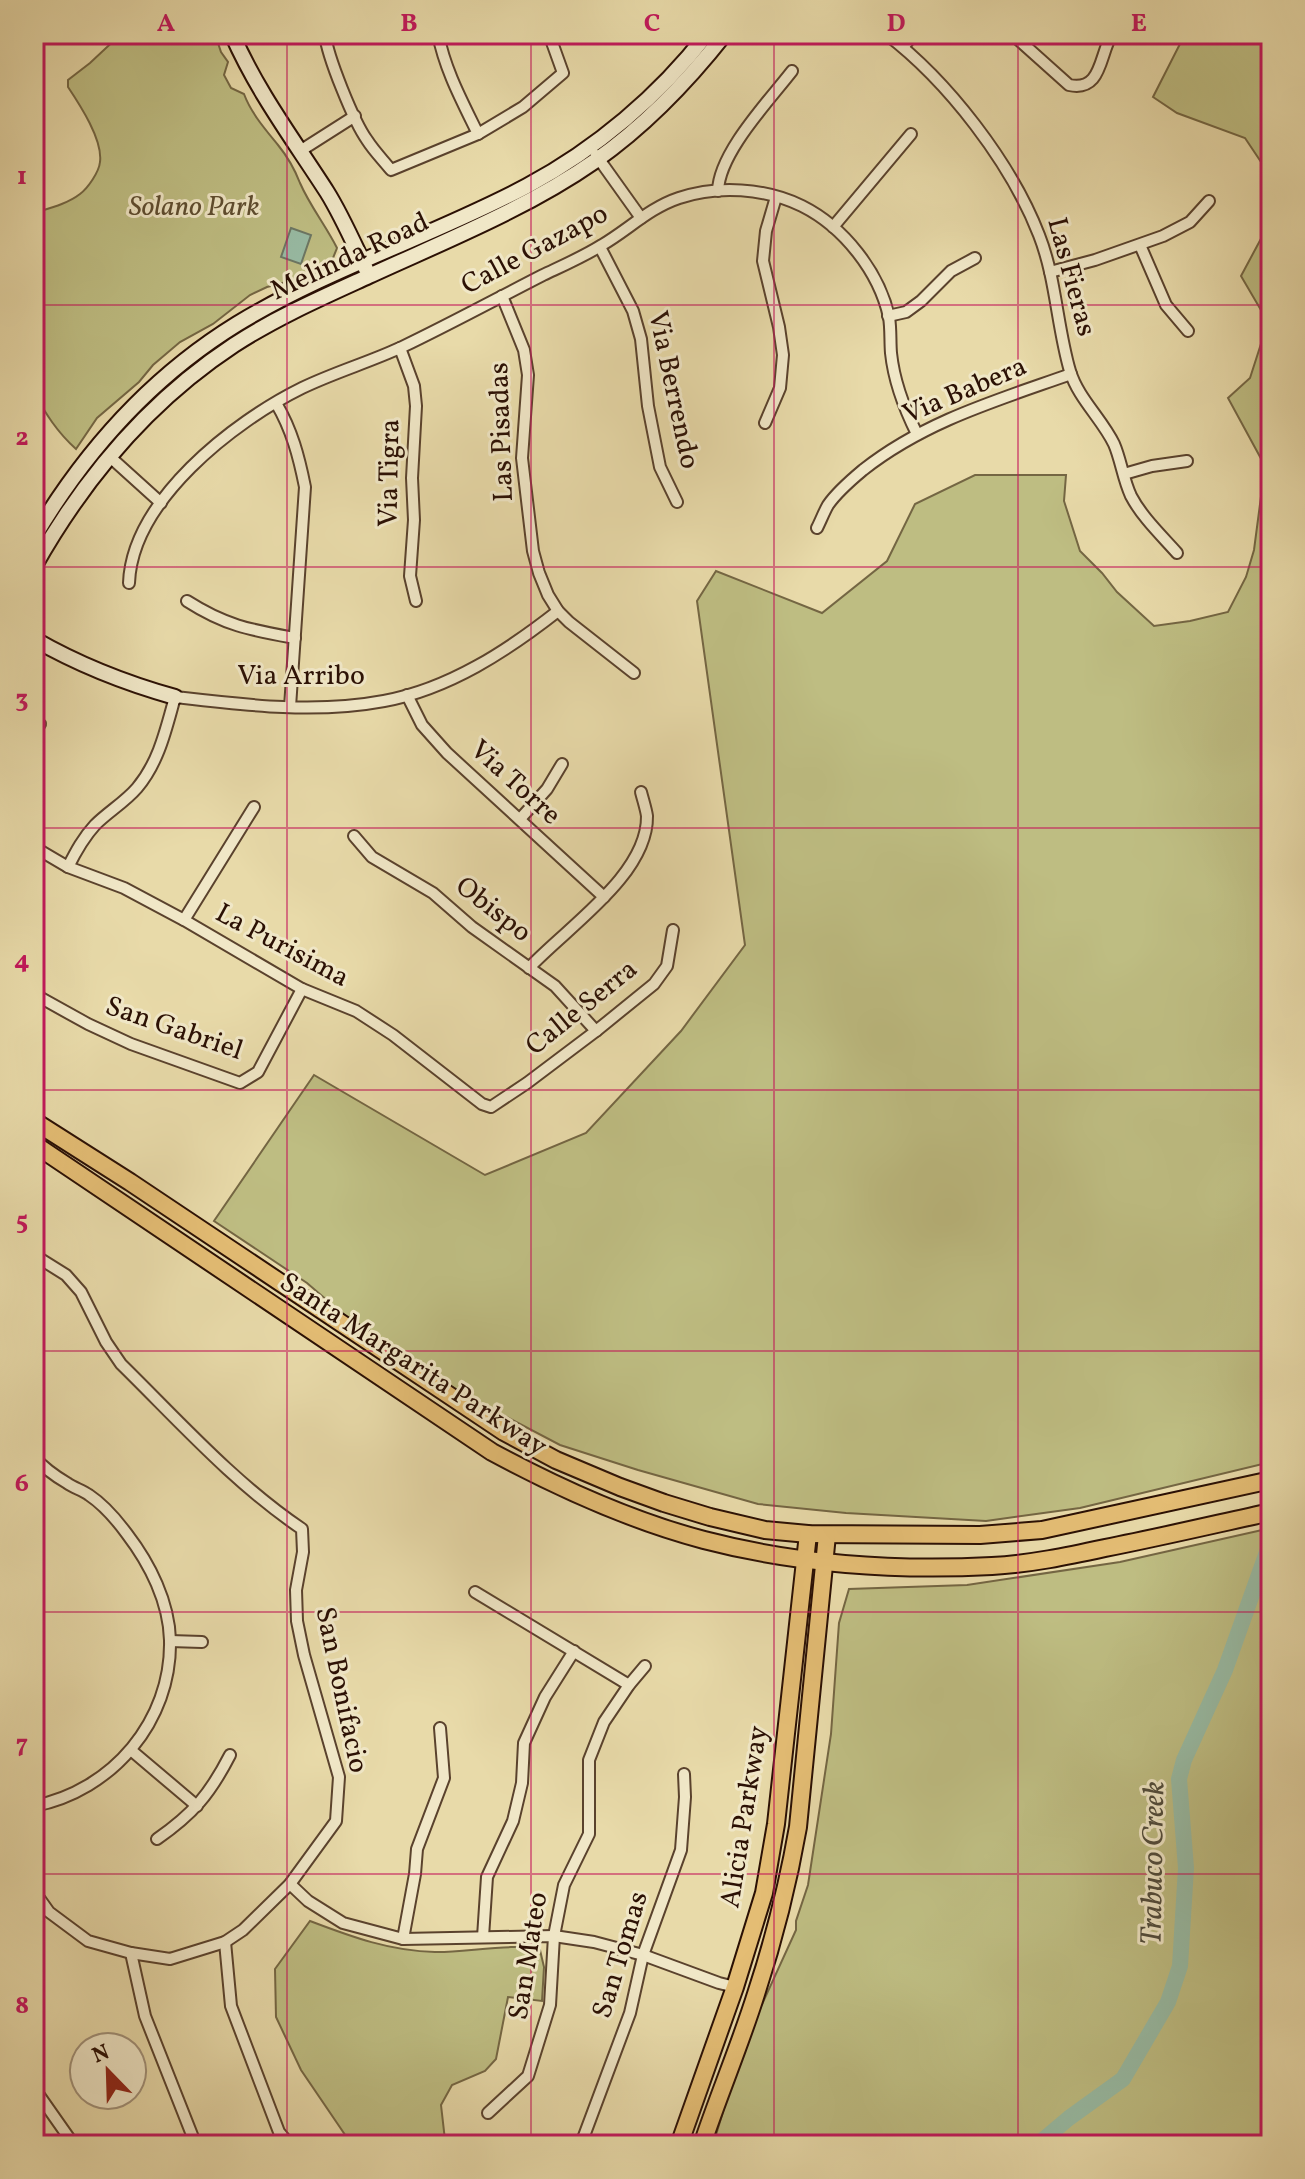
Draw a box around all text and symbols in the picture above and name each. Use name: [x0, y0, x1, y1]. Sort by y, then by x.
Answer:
text: A: [157, 6, 176, 42]
text: B: [400, 6, 418, 42]
text: C: [644, 6, 660, 42]
text: D: [886, 6, 906, 42]
text: E: [1131, 6, 1147, 42]
text: 1: [17, 159, 27, 195]
park label: Solano Park: [129, 188, 259, 227]
street label: Calle Gazapo: [455, 195, 615, 305]
street label: Melinda Road: [264, 203, 436, 311]
street label: Las Fieras: [1036, 213, 1106, 341]
street label: Via Berrendo: [637, 307, 709, 473]
street label: Via Babera: [897, 347, 1033, 435]
street label: Las Pisadas: [480, 362, 524, 502]
street label: Via Tigra: [370, 418, 410, 528]
text: 2: [15, 420, 29, 456]
street label: Via Arribo: [237, 657, 365, 696]
text: 3: [15, 682, 29, 718]
street label: Via Torre: [461, 731, 569, 835]
street label: Obispo: [447, 868, 539, 952]
street label: La Purisima: [208, 894, 356, 998]
text: 4: [14, 943, 30, 979]
street label: Calle Serra: [518, 951, 646, 1065]
street label: San Gabriel: [100, 987, 248, 1071]
text: 5: [16, 1204, 28, 1240]
street label: Santa Margarita Parkway: [271, 1264, 555, 1466]
text: 6: [15, 1466, 29, 1502]
street label: San Bonifacio: [304, 1604, 378, 1776]
street label: Alicia Parkway: [711, 1723, 779, 1911]
text: 7: [16, 1727, 28, 1763]
water label: Trabuco Creek: [1132, 1781, 1176, 1945]
street label: San Tomas: [583, 1887, 659, 2023]
street label: San Mateo: [500, 1889, 558, 2023]
text: 8: [15, 1988, 29, 2024]
north arrow: [68, 2031, 148, 2111]
text: N: [88, 2037, 115, 2072]

